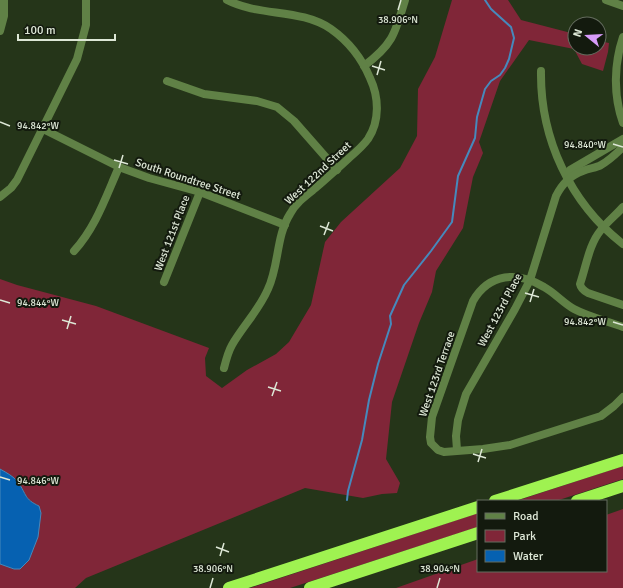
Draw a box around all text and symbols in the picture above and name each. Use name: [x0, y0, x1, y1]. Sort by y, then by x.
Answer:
text: 38.906°N: [378, 14, 418, 26]
scale bar: [18, 16, 115, 42]
north arrow: [567, 16, 607, 56]
text: 100 m: [24, 23, 56, 38]
text: N: [571, 27, 585, 39]
text: 94.842°W: [17, 120, 59, 132]
street label: West 122nd Street: [282, 139, 354, 207]
text: 94.840°W: [564, 139, 606, 151]
street label: South Roundtree Street: [134, 156, 242, 202]
street label: West 121st Place: [152, 193, 192, 273]
street label: West 123rd Place: [475, 271, 525, 349]
text: 94.844°W: [17, 297, 59, 309]
text: 94.842°W: [564, 316, 606, 328]
street label: West 123rd Terrace: [416, 329, 458, 419]
text: 94.846°W: [17, 475, 59, 487]
legend: [477, 500, 607, 572]
text: Road: [513, 509, 539, 524]
text: Park: [513, 529, 536, 544]
text: Water: [513, 549, 544, 564]
text: 38.906°N: [193, 563, 233, 575]
text: 38.904°N: [420, 563, 460, 575]

